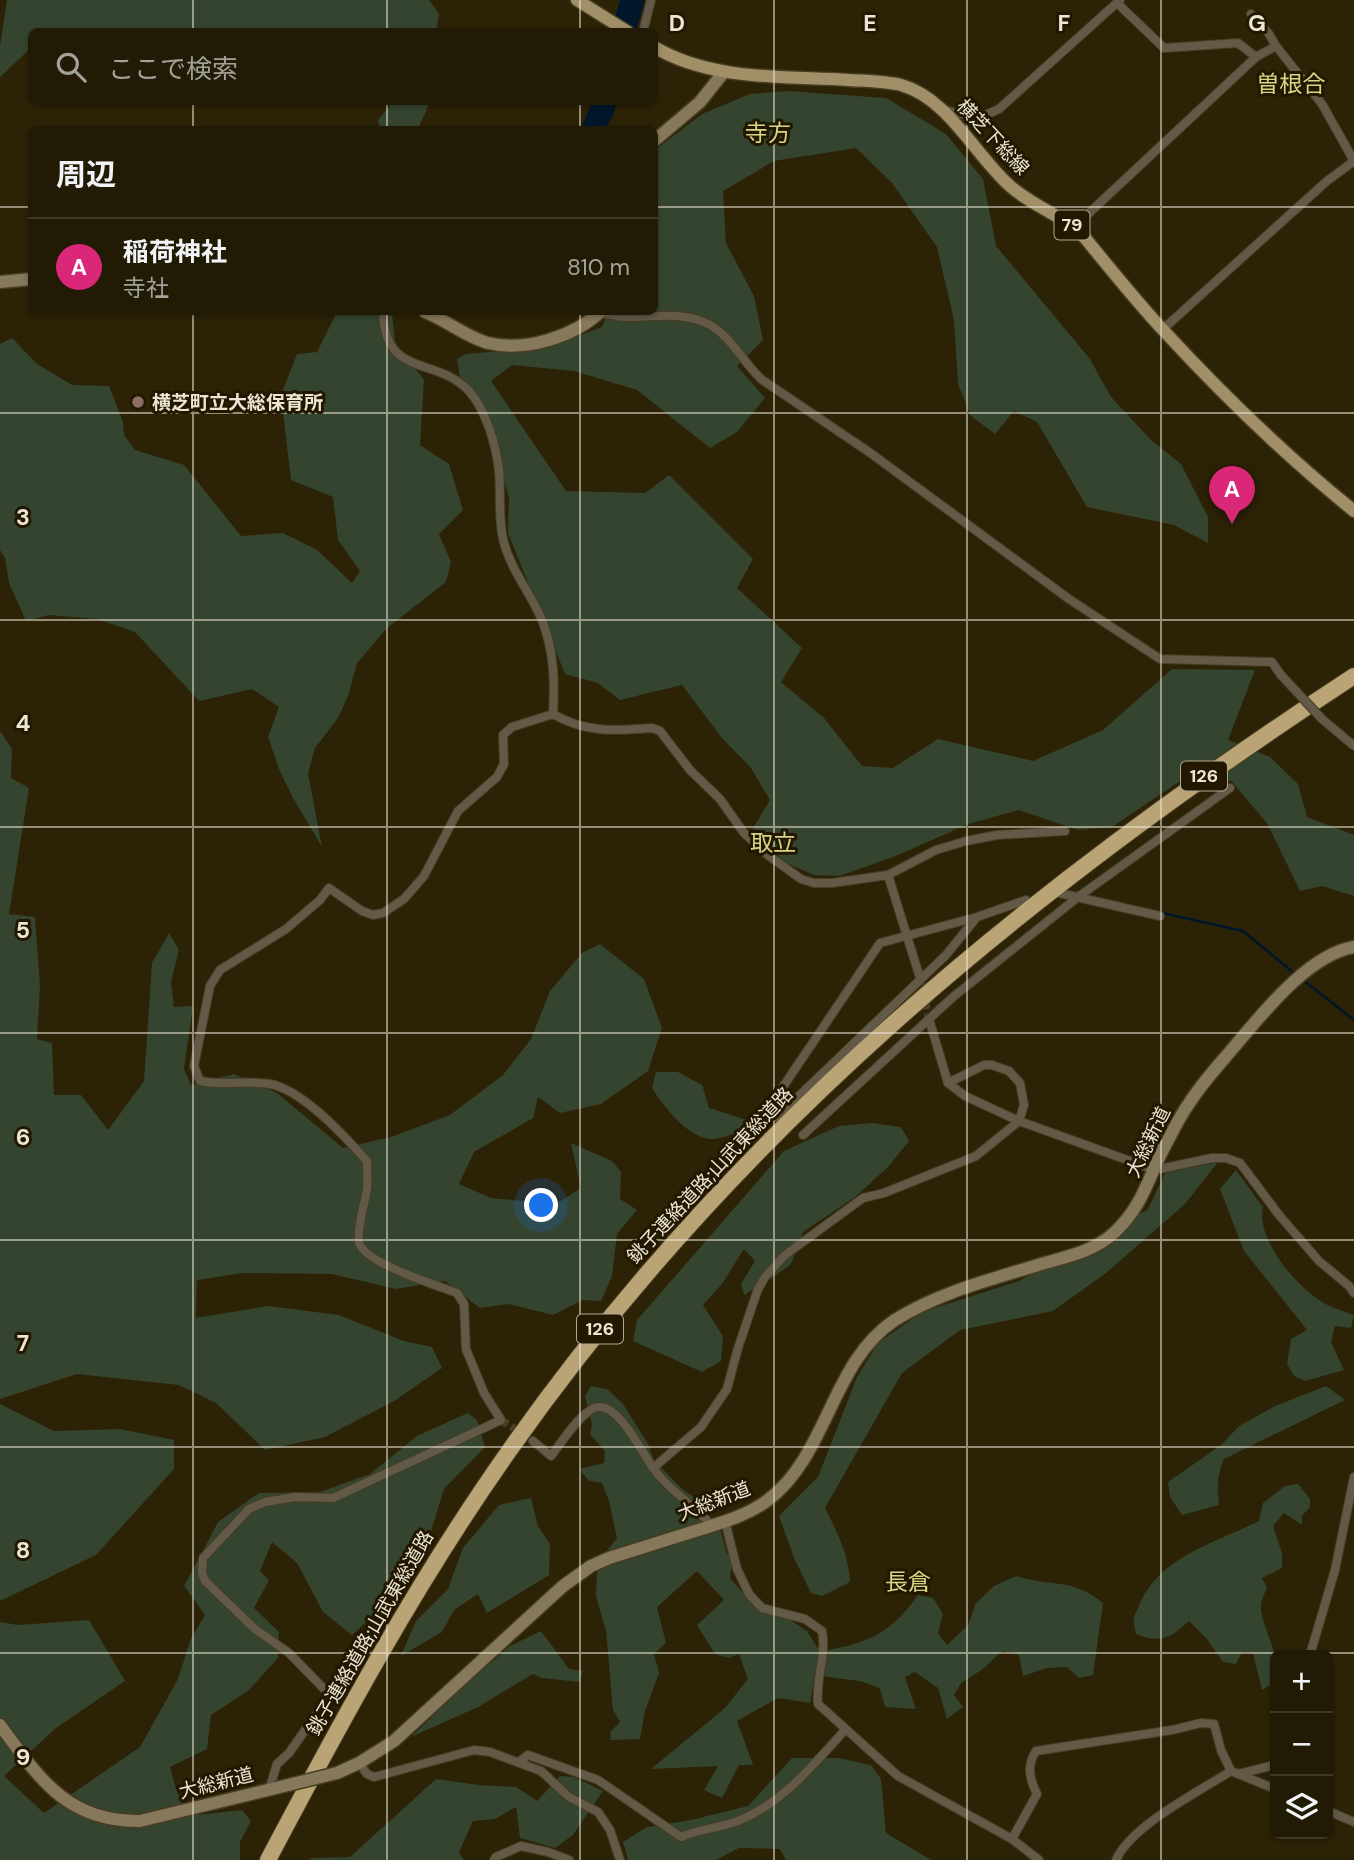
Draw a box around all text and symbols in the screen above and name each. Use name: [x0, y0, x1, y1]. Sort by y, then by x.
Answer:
text: D: [669, 8, 685, 38]
text: E: [863, 8, 877, 38]
text: F: [1058, 8, 1071, 38]
text: G: [1248, 8, 1266, 38]
search box: [28, 28, 658, 105]
icon: search: [52, 48, 90, 86]
text: ここで検索: [108, 52, 238, 86]
district label: 曽根合: [1257, 69, 1326, 99]
street label: 横芝下総線: [951, 94, 1035, 180]
district label: 寺方: [745, 118, 791, 148]
text: 周辺: [56, 155, 116, 194]
road number: 79: [1054, 210, 1090, 240]
text: 稲荷神社: [123, 235, 227, 269]
text: A: [71, 252, 87, 282]
text: 810 m: [567, 252, 630, 282]
text: 寺社: [123, 273, 169, 303]
place label: 横芝町立大総保育所: [152, 390, 323, 415]
marker: 横芝町立大総保育所: [130, 394, 146, 410]
pin: A: [1209, 466, 1255, 524]
text: 3: [16, 502, 30, 532]
text: 4: [16, 708, 31, 738]
road number: 126: [1181, 762, 1227, 790]
district label: 取立: [750, 828, 796, 858]
text: 5: [16, 915, 30, 945]
street label: 銚子連絡道路;山武東総道路: [622, 1082, 798, 1268]
street label: 大総新道: [1120, 1102, 1176, 1182]
text: 6: [16, 1122, 30, 1152]
your location: [524, 1188, 558, 1222]
road number: 126: [577, 1314, 623, 1344]
text: 7: [17, 1328, 29, 1358]
street label: 大総新道: [674, 1476, 754, 1526]
street label: 銚子連絡道路;山武東総道路: [301, 1526, 439, 1740]
text: 8: [16, 1535, 30, 1565]
district label: 長倉: [885, 1567, 931, 1597]
map controls: [1270, 1650, 1333, 1839]
button: +: [1270, 1650, 1333, 1713]
button: −: [1270, 1713, 1333, 1776]
text: 9: [16, 1742, 30, 1772]
street label: 大総新道: [176, 1762, 256, 1804]
button: layers: [1270, 1776, 1333, 1839]

